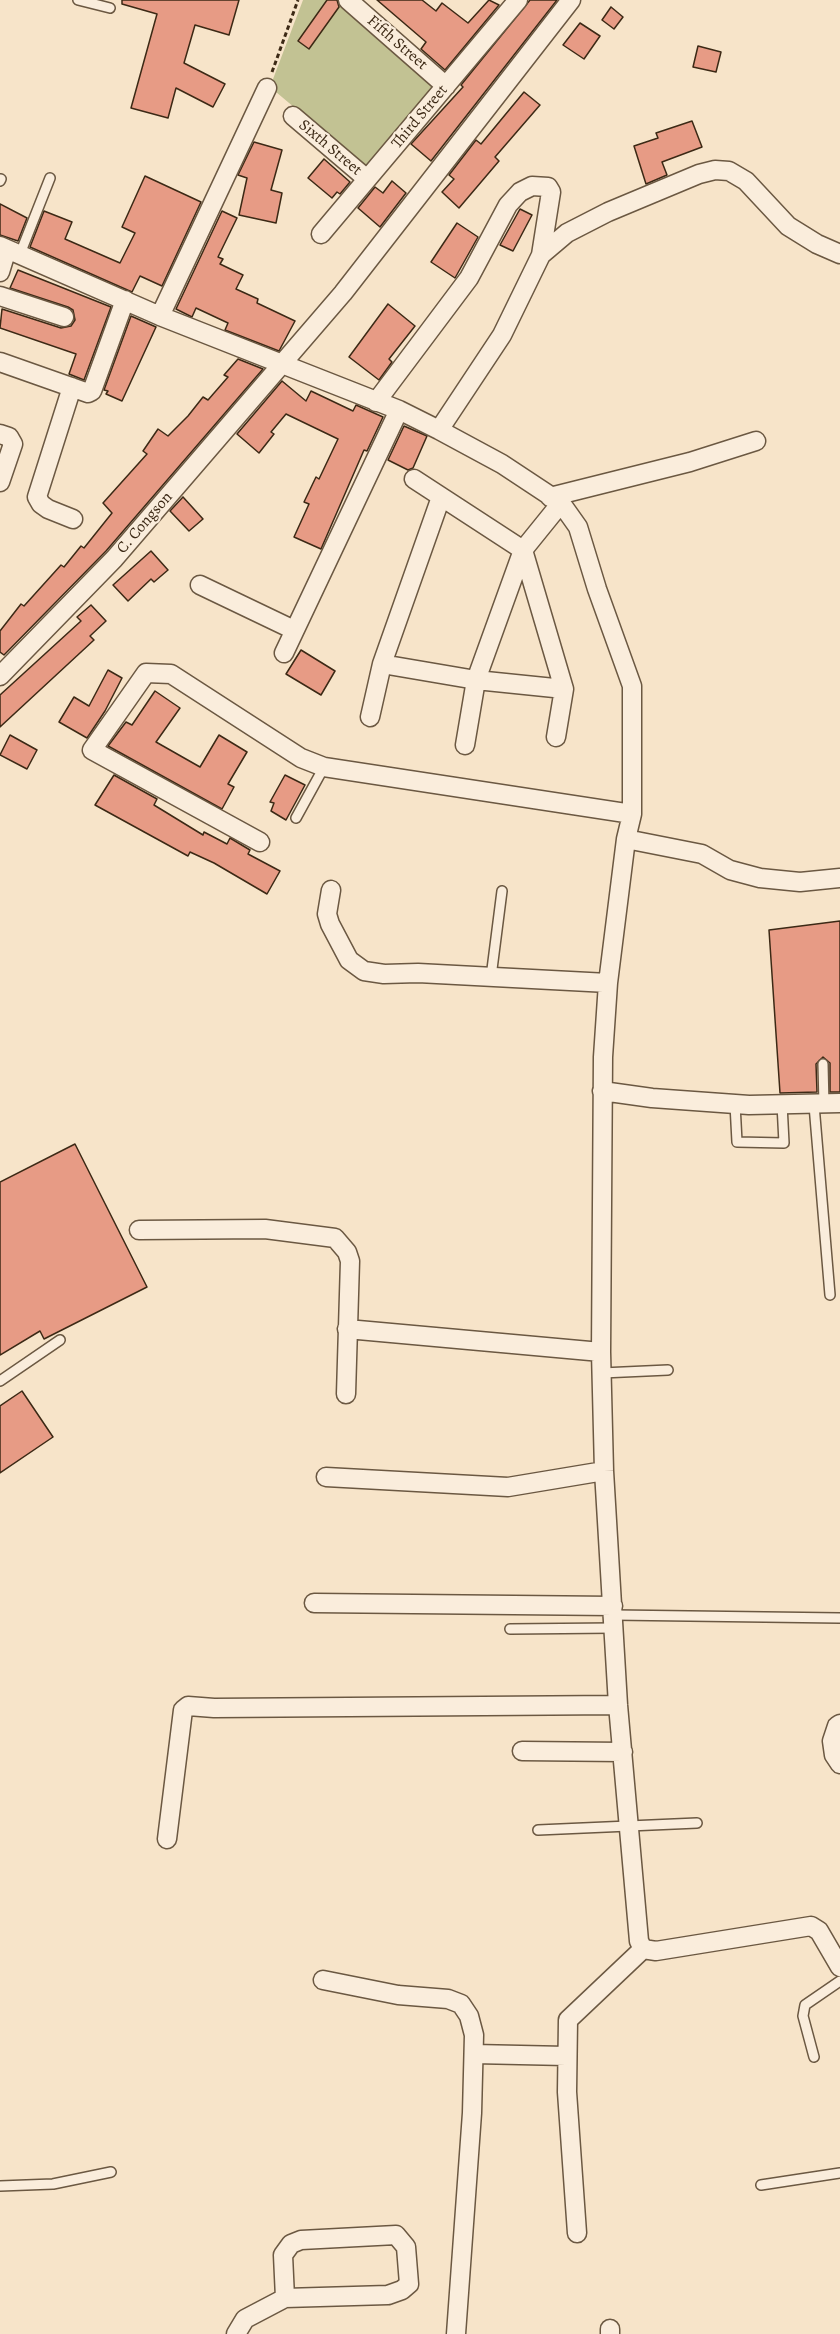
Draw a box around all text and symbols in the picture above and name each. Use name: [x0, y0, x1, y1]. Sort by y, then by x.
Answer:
street label: Fifth Street: [363, 12, 431, 74]
street label: Third Street: [388, 81, 452, 153]
street label: Sixth Street: [294, 116, 366, 180]
street label: C. Congson: [113, 488, 177, 558]

